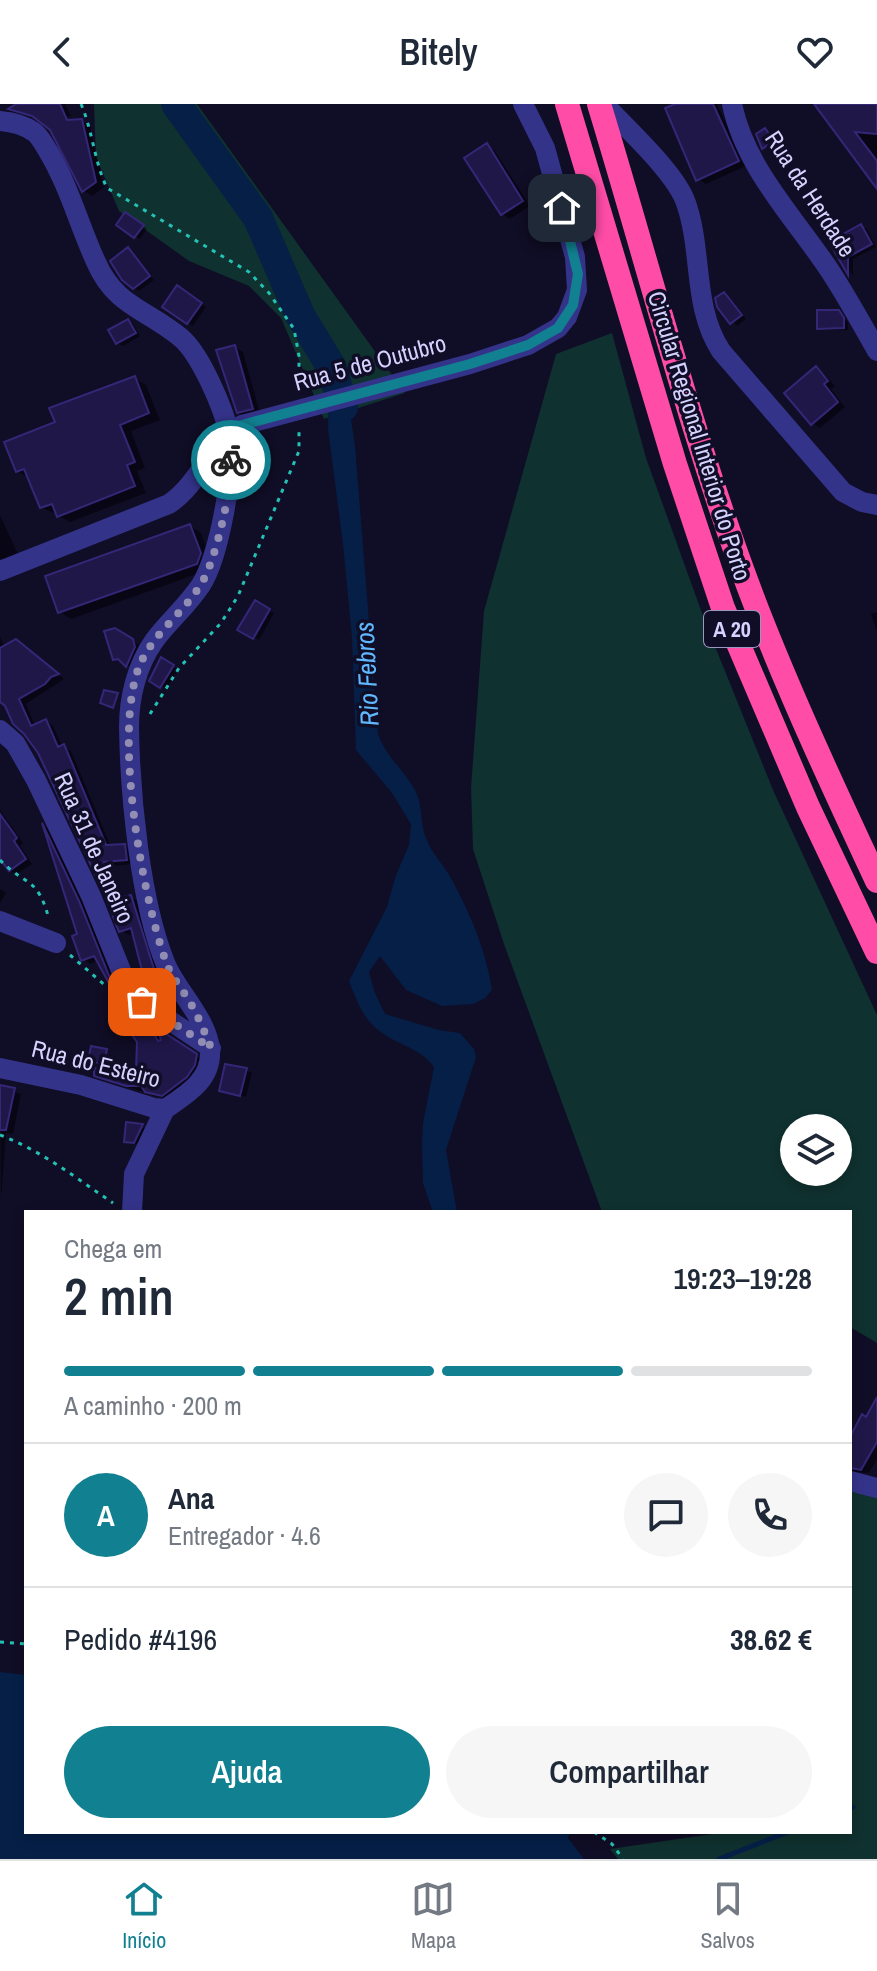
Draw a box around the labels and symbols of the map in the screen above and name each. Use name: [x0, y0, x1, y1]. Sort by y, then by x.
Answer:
street label: Rua da Herdade: [758, 124, 864, 263]
pin: [528, 174, 596, 242]
street label: Circular Regional Interior do Porto: [641, 287, 759, 584]
street label: Rua 5 de Outubro: [290, 326, 449, 398]
courier: [191, 420, 271, 500]
road number: A 20: [704, 611, 760, 647]
water label: Rio Febros: [346, 621, 387, 727]
street label: Rua 31 de Janeiro: [47, 767, 142, 928]
pin: [108, 968, 176, 1036]
street label: Rua do Esteiro: [29, 1032, 164, 1094]

